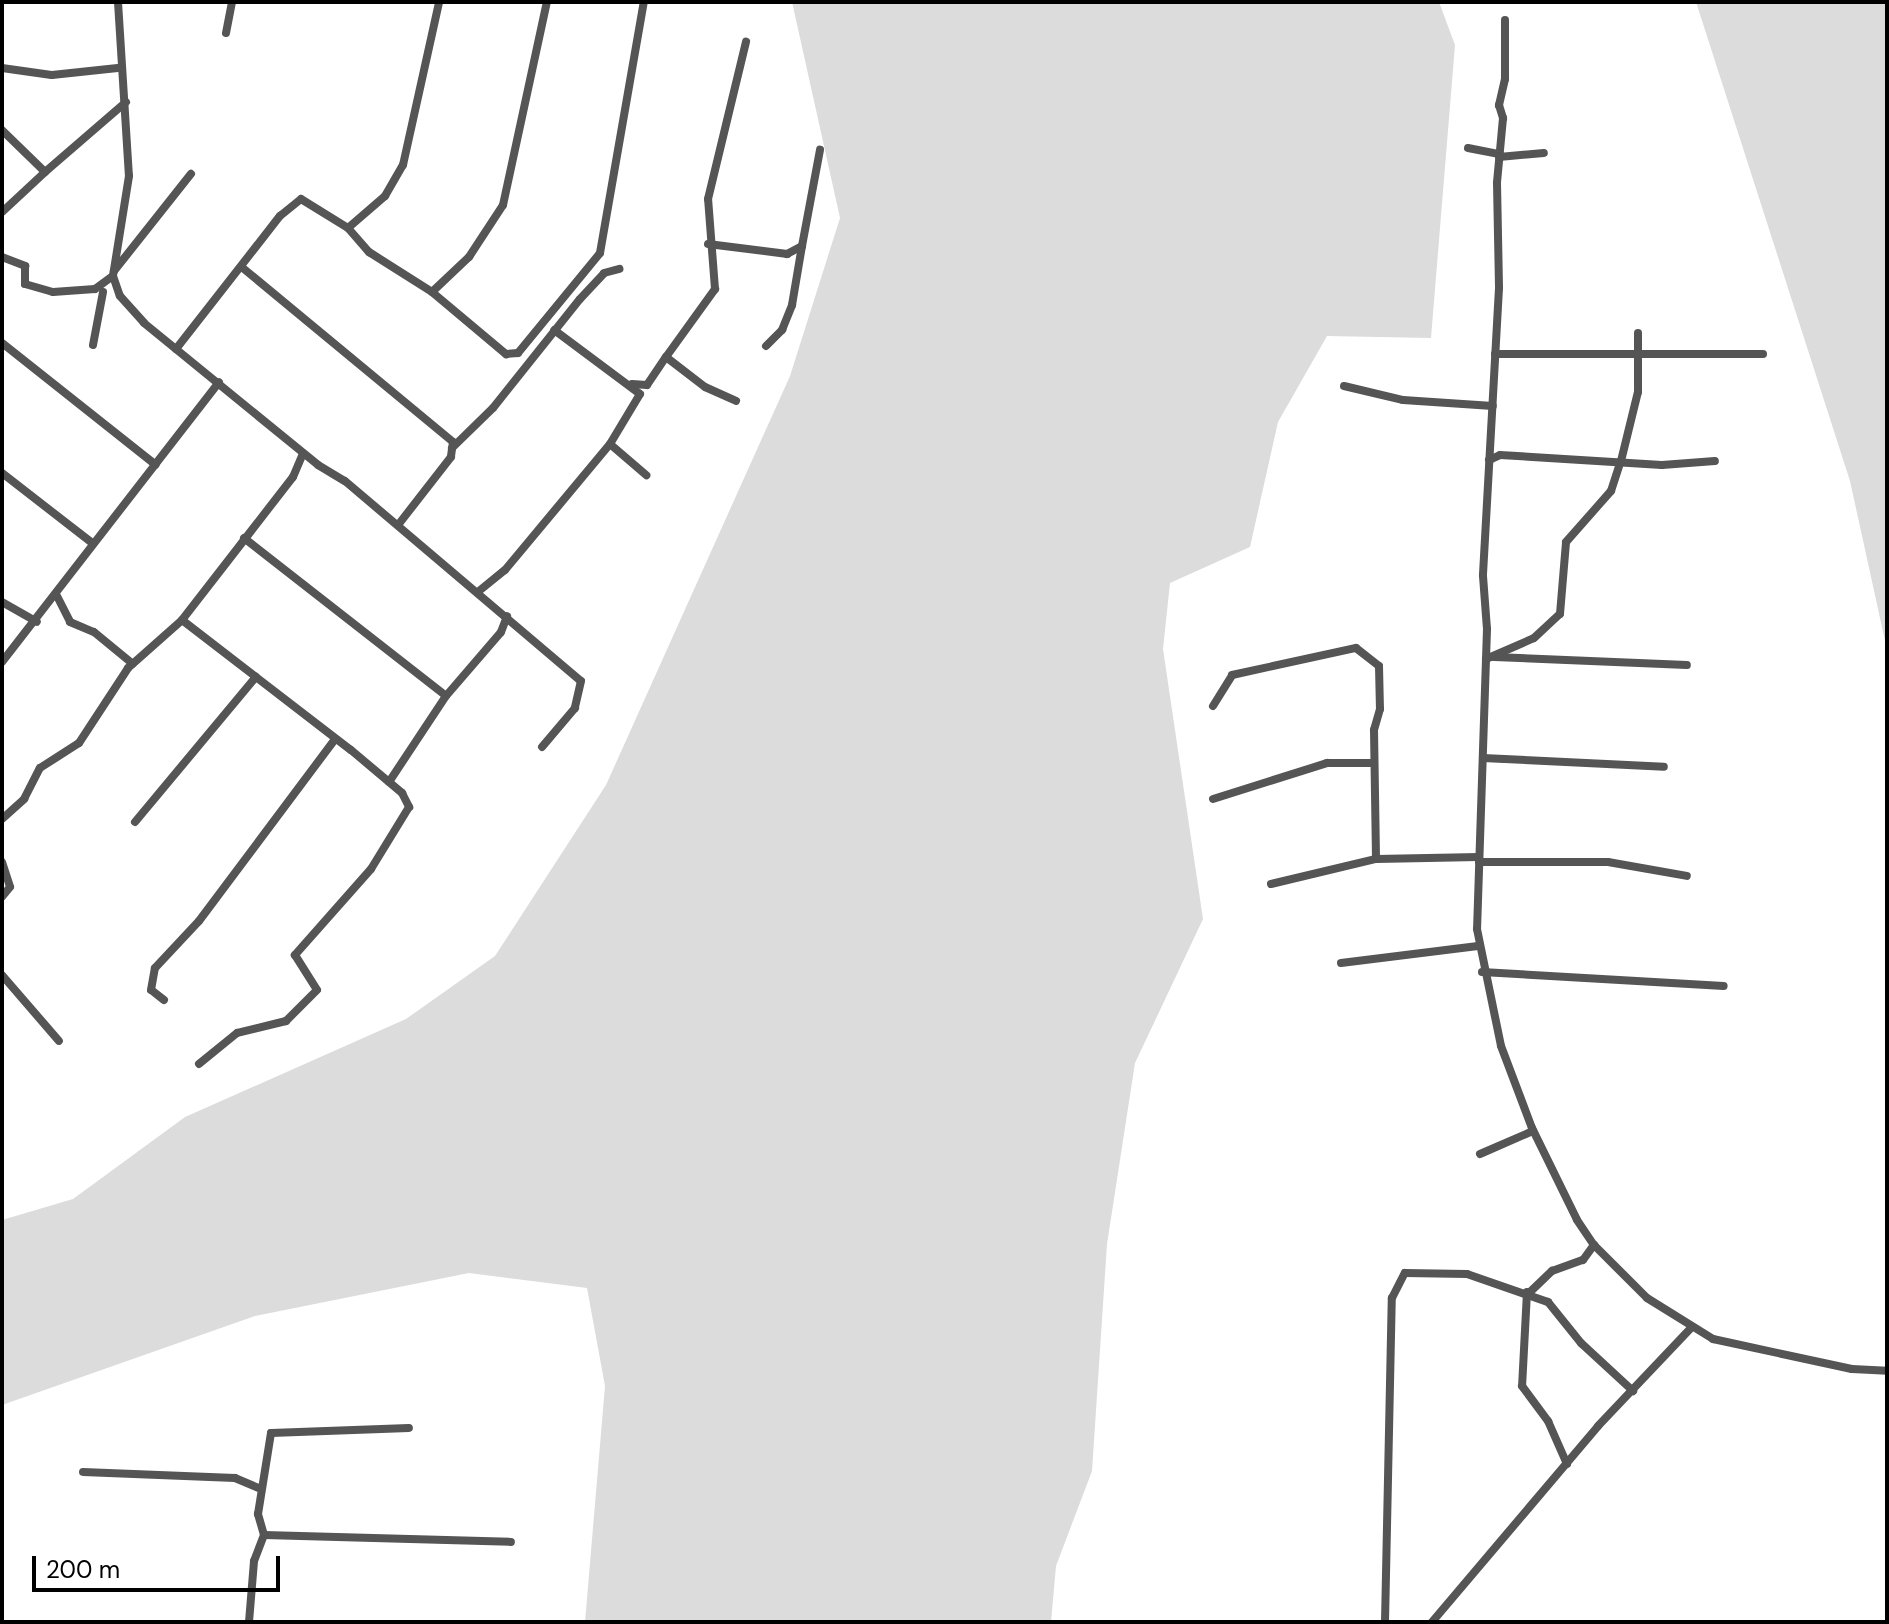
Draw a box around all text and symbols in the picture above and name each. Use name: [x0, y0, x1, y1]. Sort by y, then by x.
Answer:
scale bar: [36, 1540, 284, 1590]
text: 200 m: [46, 1554, 120, 1585]

